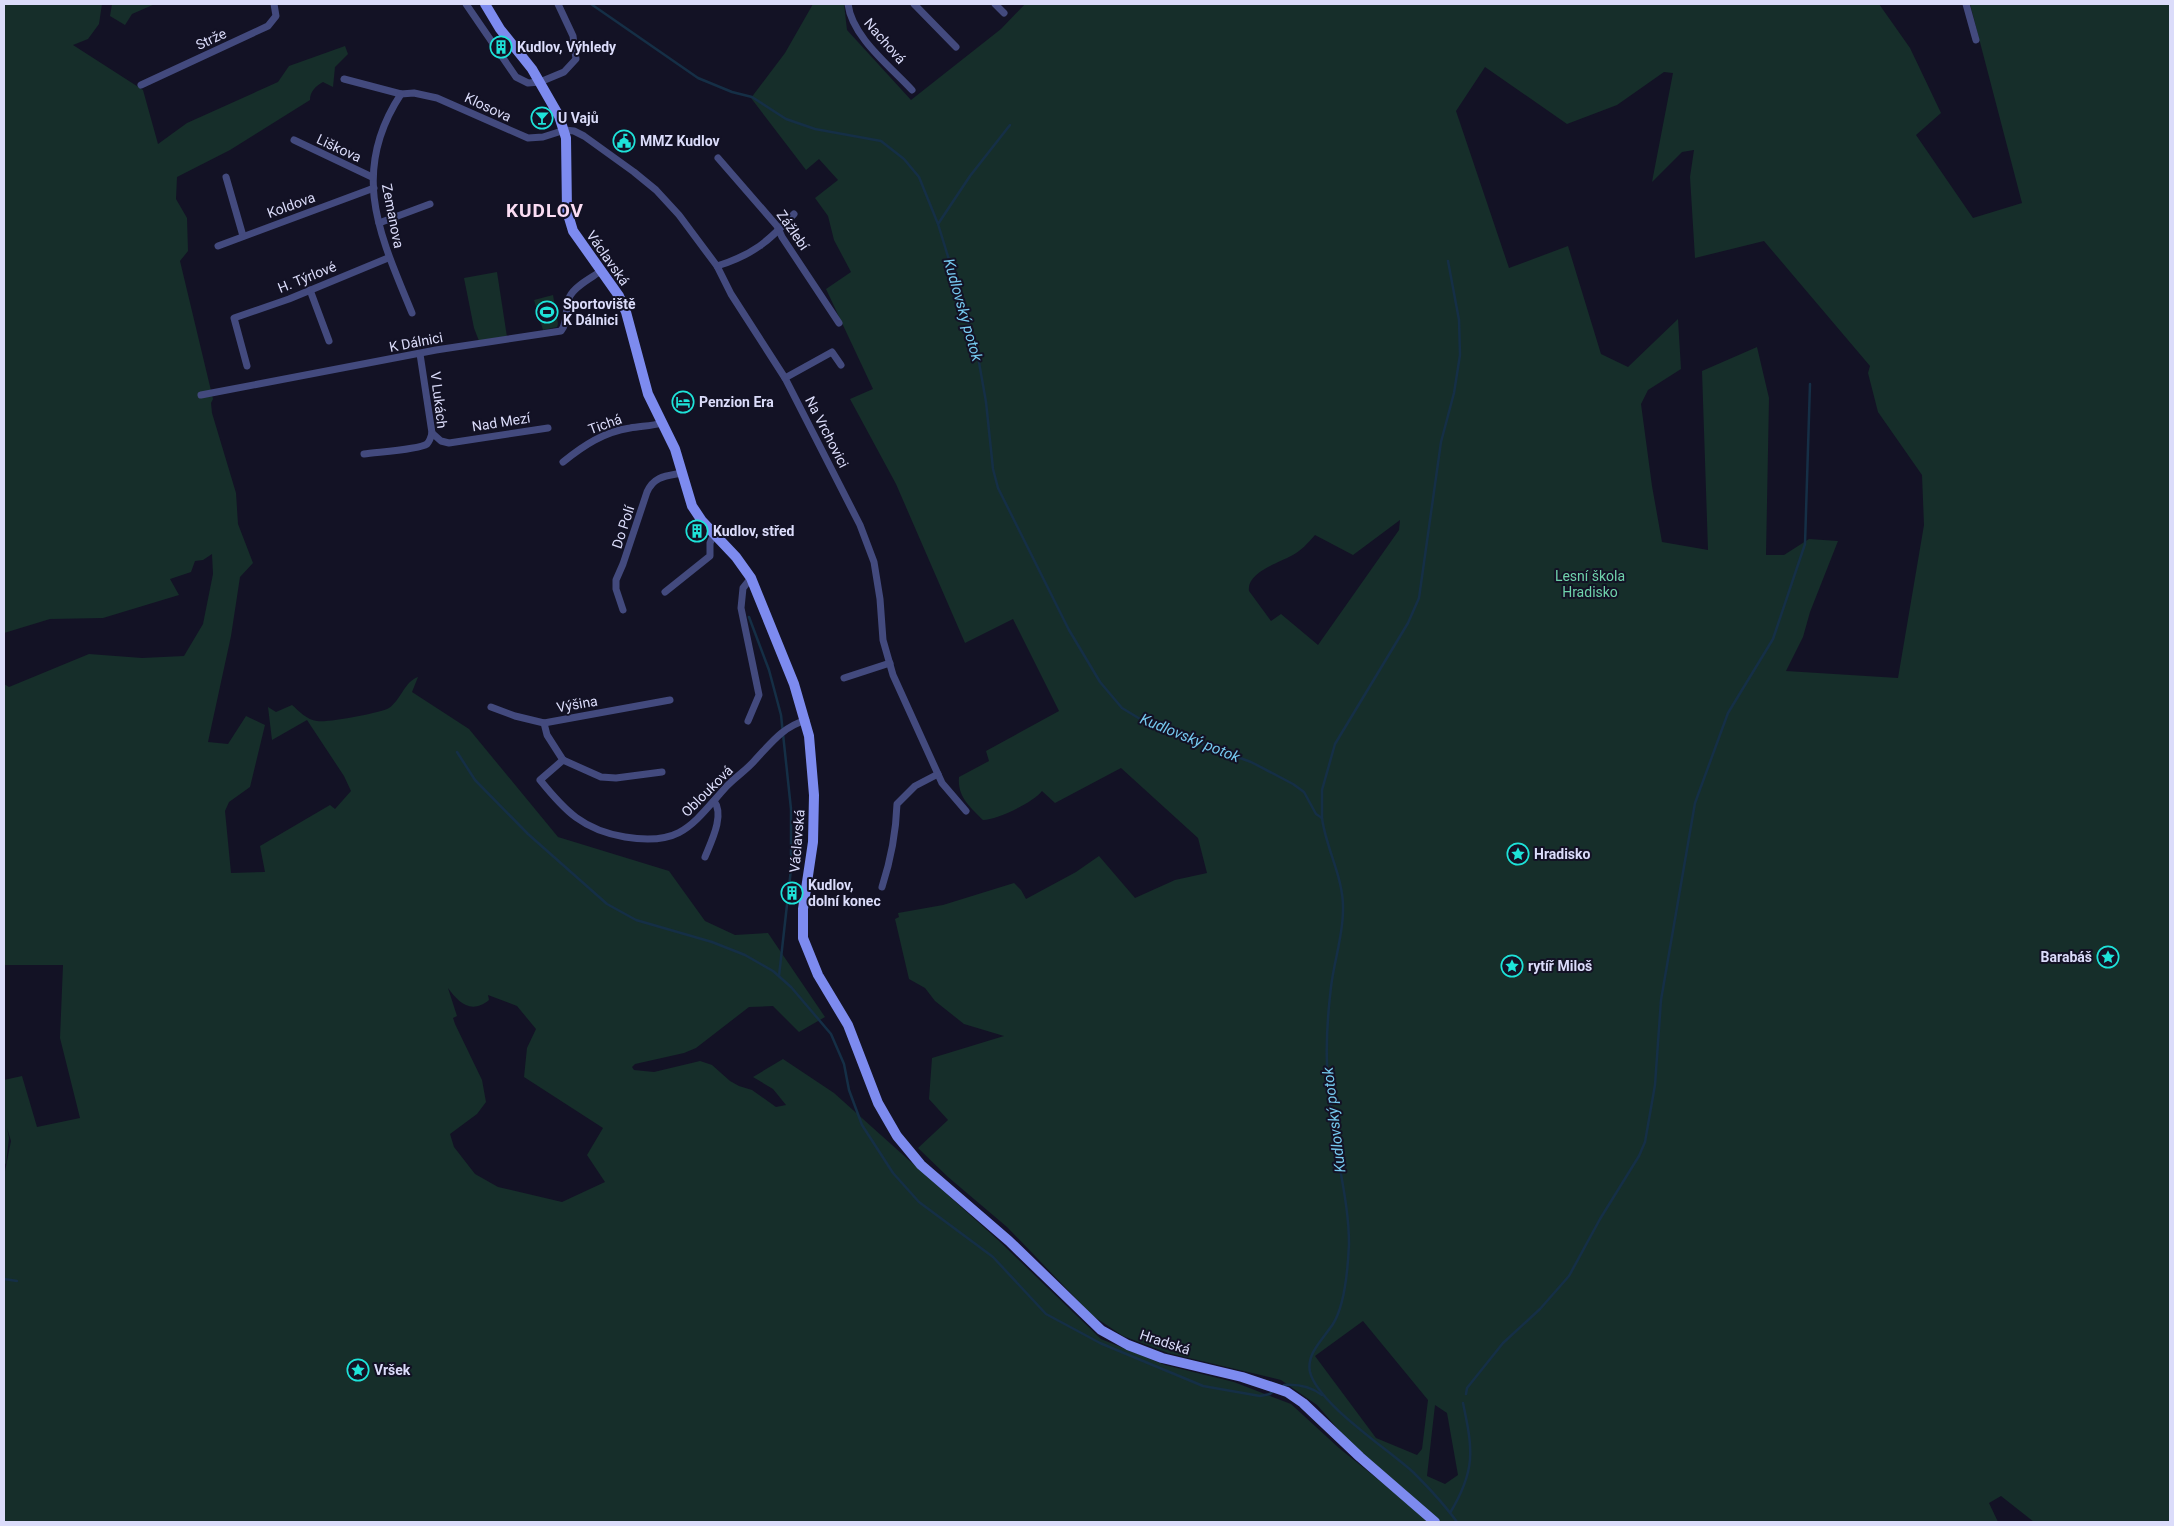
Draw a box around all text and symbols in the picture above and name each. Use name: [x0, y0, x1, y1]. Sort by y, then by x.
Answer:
street label: Nachová: [861, 15, 909, 67]
street label: Strže: [193, 25, 229, 53]
building icon: Kudlov, Výhledy: [489, 35, 513, 59]
place label: Kudlov, Výhledy: [517, 39, 617, 55]
street label: Klosova: [462, 89, 514, 125]
bar icon: U Vajů: [530, 106, 554, 130]
place label: U Vajů: [558, 110, 599, 126]
public building icon: MMZ Kudlov: [612, 129, 636, 153]
street label: Liškova: [314, 131, 364, 165]
place label: MMZ Kudlov: [640, 133, 720, 149]
street label: Zemanova: [379, 182, 407, 250]
street label: Koldova: [265, 189, 317, 221]
district label: KUDLOV: [506, 199, 584, 222]
street label: Zážlebí: [774, 207, 813, 253]
street label: Václavská: [583, 228, 633, 288]
water label: Kudlovský potok: [940, 256, 986, 364]
street label: H. Týrlové: [275, 258, 339, 296]
place label: Sportoviště K Dálnici: [563, 296, 636, 328]
sports icon: Sportoviště K Dálnici: [535, 300, 559, 324]
street label: K Dálnici: [388, 329, 444, 355]
street label: V Lukách: [428, 371, 450, 429]
hotel icon: Penzion Era: [671, 390, 695, 414]
place label: Penzion Era: [699, 394, 774, 410]
street label: Na Vrchovici: [802, 394, 852, 470]
street label: Nad Mezí: [471, 409, 532, 435]
street label: Tichá: [586, 411, 624, 437]
street label: Do Polí: [609, 503, 638, 551]
building icon: Kudlov, střed: [685, 519, 709, 543]
place label: Kudlov, střed: [713, 523, 794, 539]
park label: Lesní škola Hradisko: [1555, 568, 1625, 600]
street label: Výšina: [555, 693, 599, 715]
water label: Kudlovský potok: [1137, 710, 1243, 766]
street label: Oblouková: [678, 762, 736, 820]
street label: Václavská: [786, 809, 808, 873]
place icon: Hradisko: [1506, 842, 1530, 866]
place label: Hradisko: [1534, 846, 1591, 862]
place label: Kudlov, dolní konec: [808, 877, 881, 909]
building icon: Kudlov, dolní konec: [780, 881, 804, 905]
place icon: Barabáš: [2096, 945, 2120, 969]
place label: Barabáš: [2041, 949, 2092, 965]
place icon: rytíř Miloš: [1500, 954, 1524, 978]
place label: rytíř Miloš: [1528, 958, 1592, 974]
water label: Kudlovský potok: [1319, 1066, 1349, 1174]
street label: Hradská: [1138, 1326, 1192, 1358]
place icon: Vršek: [346, 1358, 370, 1382]
place label: Vršek: [374, 1362, 411, 1378]

